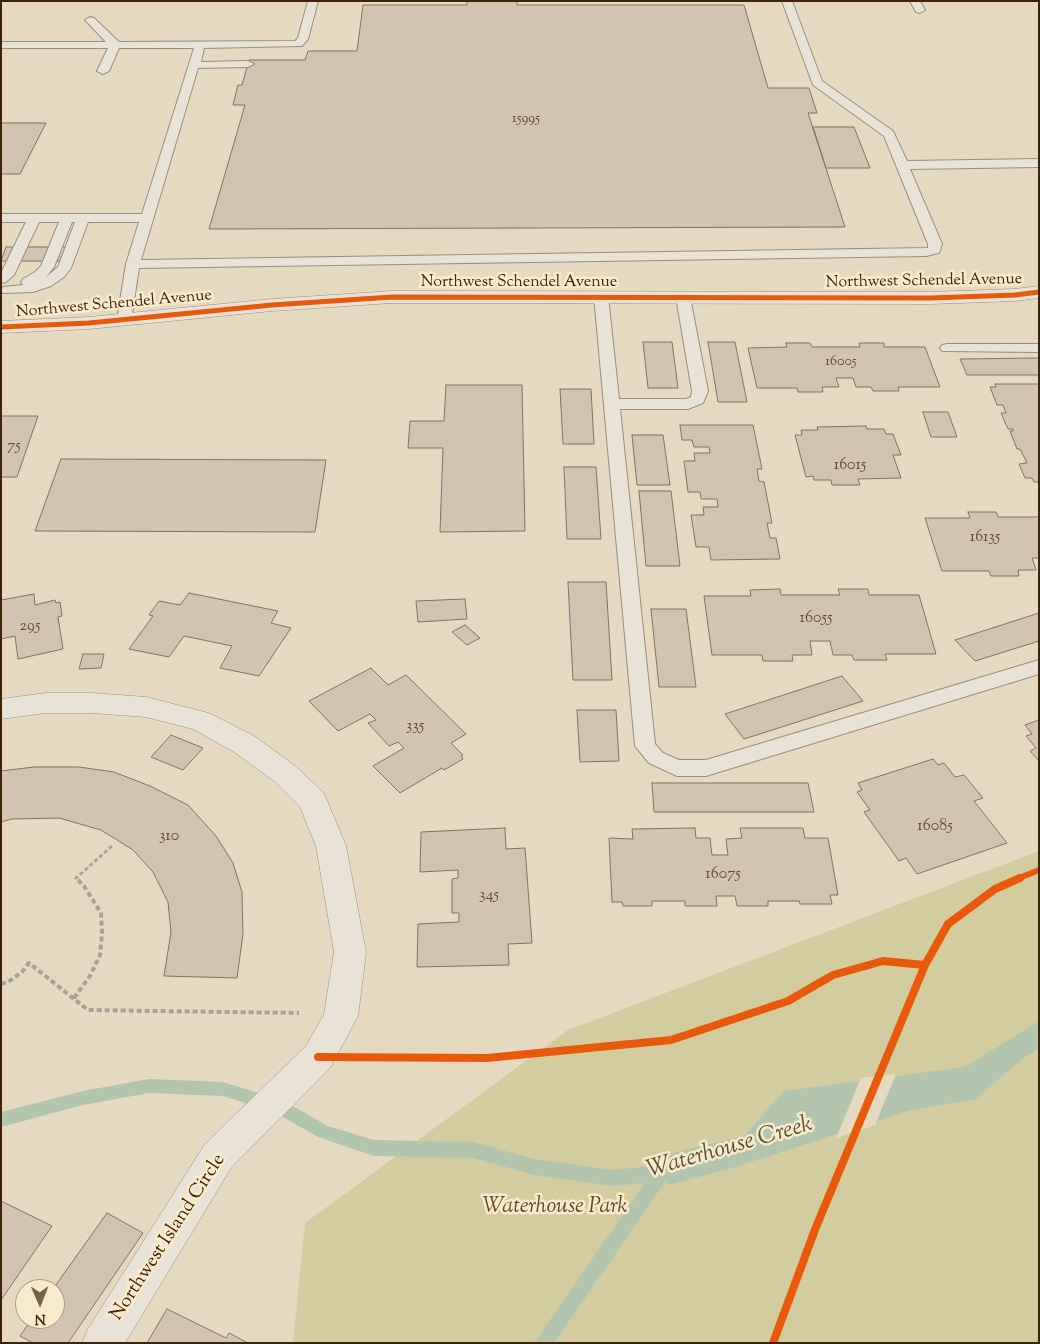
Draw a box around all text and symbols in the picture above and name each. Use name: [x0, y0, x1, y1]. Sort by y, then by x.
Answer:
house number: 15995: [512, 112, 540, 128]
street label: Northwest Schendel Avenue: [826, 271, 1022, 293]
street label: Northwest Schendel Avenue: [421, 273, 617, 293]
street label: Northwest Schendel Avenue: [15, 287, 213, 323]
house number: 16005: [825, 355, 857, 371]
house number: 75: [7, 437, 21, 457]
house number: 16015: [834, 456, 866, 476]
house number: 16135: [970, 528, 1000, 548]
house number: 16055: [800, 609, 832, 629]
house number: 295: [20, 617, 40, 637]
house number: 335: [406, 717, 424, 737]
house number: 16085: [917, 817, 953, 837]
house number: 310: [159, 827, 179, 847]
house number: 16075: [705, 865, 741, 885]
house number: 345: [479, 886, 499, 906]
water label: Waterhouse Creek: [644, 1112, 816, 1186]
street label: Northwest Island Circle: [107, 1150, 231, 1326]
park label: Waterhouse Park: [482, 1195, 628, 1221]
north arrow: [15, 1279, 65, 1329]
text: N: [34, 1308, 46, 1328]

